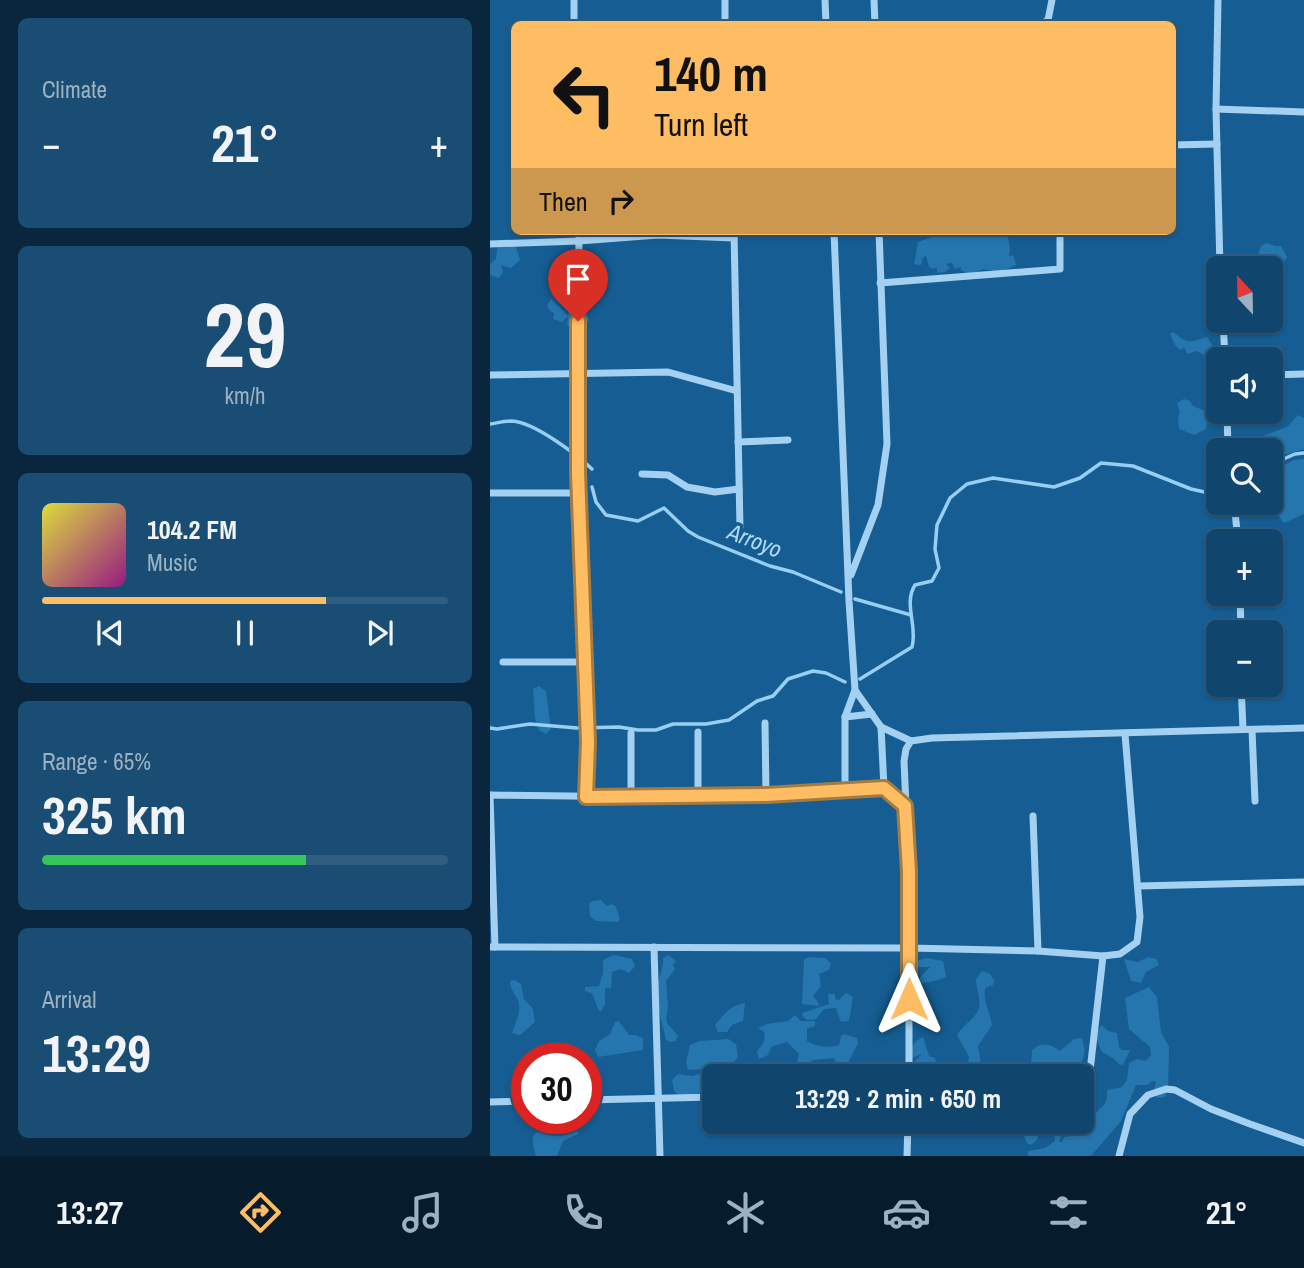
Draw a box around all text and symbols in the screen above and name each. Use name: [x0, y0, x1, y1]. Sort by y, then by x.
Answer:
text: 140 m: [654, 40, 768, 106]
icon: left: [539, 49, 630, 140]
text: Climate: [42, 74, 107, 105]
text: Turn left: [654, 103, 748, 146]
text: 21°: [211, 108, 279, 178]
text: −: [42, 118, 60, 169]
text: +: [430, 118, 448, 169]
icon: right: [602, 182, 640, 220]
text: Then: [539, 184, 588, 219]
pin: [548, 249, 608, 321]
north arrow: [1206, 256, 1283, 332]
map controls: [1206, 256, 1283, 697]
icon: arrive: [559, 260, 597, 298]
text: 29: [204, 273, 287, 395]
button: sound: [1206, 347, 1283, 424]
text: km/h: [225, 380, 265, 411]
button: search: [1206, 438, 1283, 515]
text: 104.2 FM: [147, 512, 237, 547]
water label: Arroyo: [723, 515, 786, 564]
button: +: [1206, 529, 1283, 606]
text: Music: [147, 547, 197, 578]
icon: previous: [91, 614, 129, 652]
icon: pause: [226, 614, 264, 652]
icon: next: [361, 614, 399, 652]
button: −: [1206, 620, 1283, 697]
text: Range · 65%: [42, 746, 151, 777]
text: 325 km: [42, 780, 187, 850]
position arrow: [872, 962, 946, 1036]
text: Arrival: [42, 984, 97, 1015]
text: 13:29: [42, 1018, 151, 1088]
speed limit sign: 30: [511, 1043, 602, 1134]
text: 13:29 · 2 min · 650 m: [795, 1081, 1001, 1116]
icon: directions: [236, 1188, 285, 1237]
icon: music: [398, 1188, 447, 1237]
icon: phone: [559, 1188, 608, 1237]
icon: climate: [721, 1188, 770, 1237]
icon: car: [882, 1188, 931, 1237]
icon: filters: [1044, 1188, 1093, 1237]
text: 13:27: [56, 1191, 123, 1234]
text: 21°: [1206, 1191, 1248, 1234]

